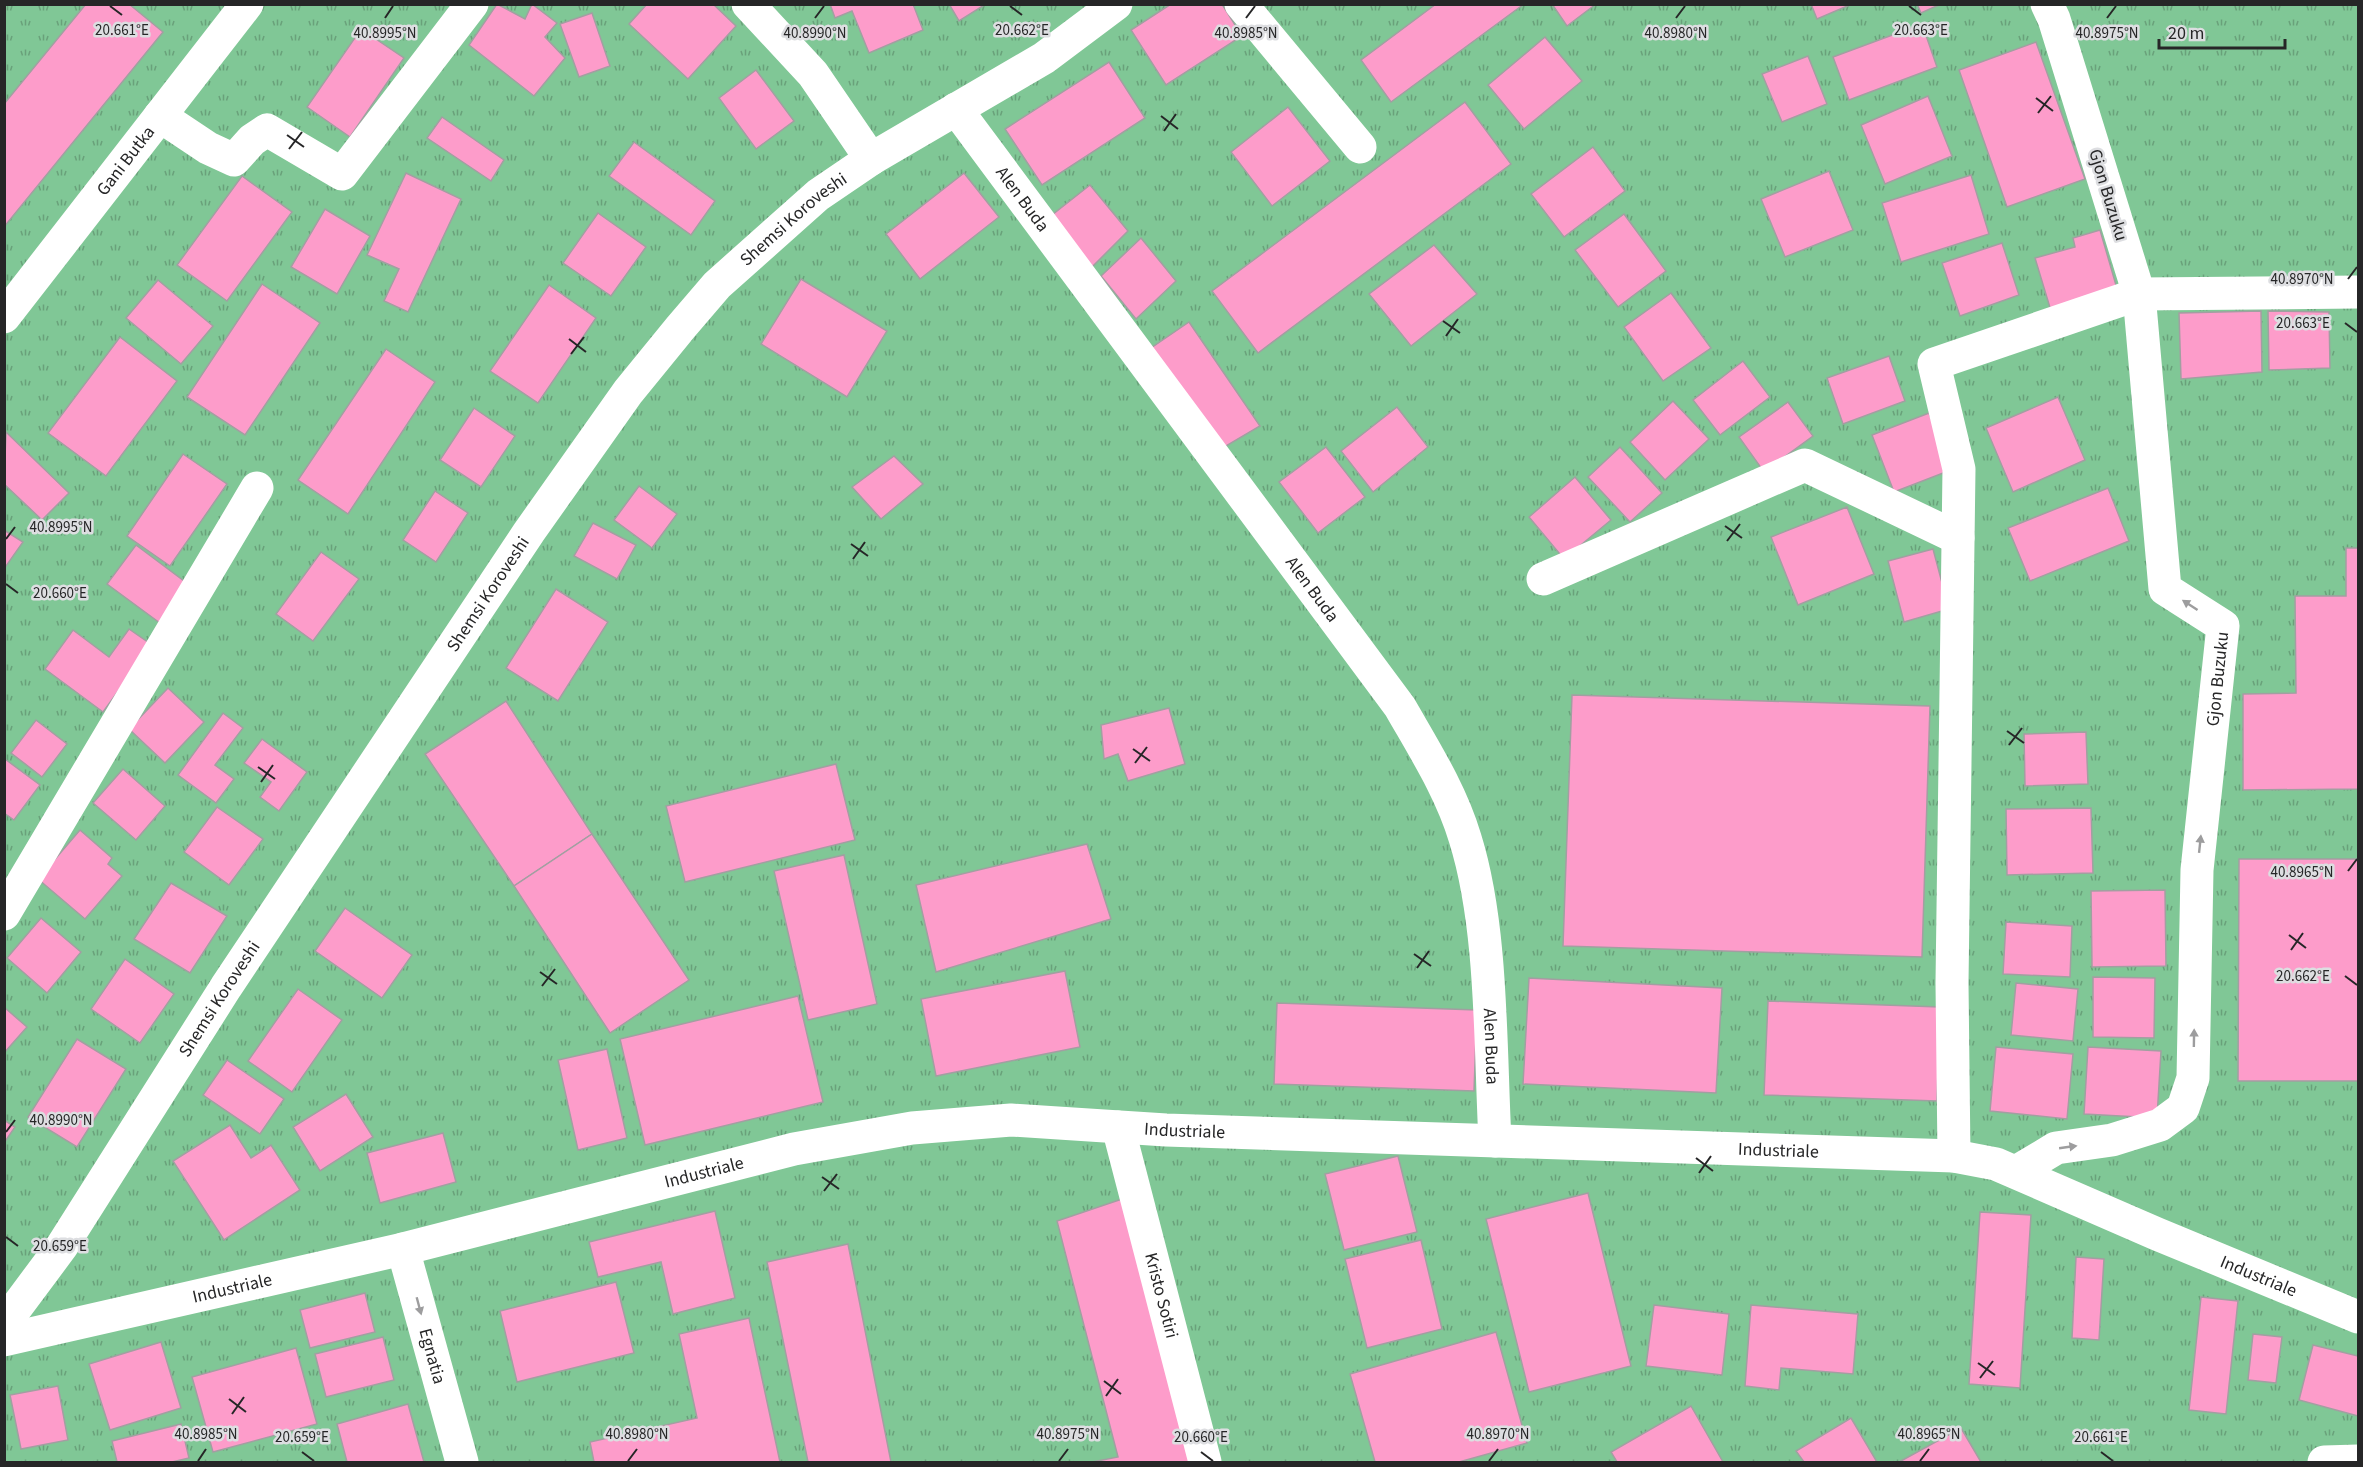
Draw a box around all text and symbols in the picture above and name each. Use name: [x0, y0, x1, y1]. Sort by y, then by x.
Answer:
scale bar: [2159, 12, 2285, 50]
text: 20.661°E: [95, 20, 149, 41]
text: 20.662°E: [995, 20, 1049, 41]
text: 20.663°E: [1894, 20, 1948, 41]
text: 20 m: [2168, 21, 2204, 46]
text: 40.8995°N: [353, 23, 417, 44]
text: 40.8990°N: [783, 23, 847, 44]
text: 40.8985°N: [1214, 23, 1278, 44]
text: 40.8980°N: [1644, 23, 1708, 44]
text: 40.8975°N: [2075, 23, 2139, 44]
street label: Gani Butka: [90, 120, 161, 201]
street label: Gjon Buzuku: [2082, 146, 2134, 244]
street label: Alen Buda: [990, 161, 1056, 237]
street label: Shemsi Koroveshi: [734, 166, 852, 272]
text: 40.8970°N: [2270, 269, 2334, 290]
text: 20.663°E: [2276, 313, 2330, 334]
text: 40.8995°N: [29, 517, 93, 538]
street label: Shemsi Koroveshi: [440, 531, 535, 657]
street label: Alen Buda: [1280, 551, 1345, 627]
text: 20.660°E: [33, 583, 87, 604]
one-way arrow: [2182, 599, 2198, 610]
street label: Gjon Buzuku: [2200, 630, 2235, 727]
one-way arrow: [2195, 834, 2205, 853]
text: 40.8965°N: [2270, 862, 2334, 883]
street label: Shemsi Koroveshi: [172, 936, 266, 1062]
text: 20.662°E: [2276, 966, 2330, 987]
street label: Alen Buda: [1477, 1008, 1505, 1085]
one-way arrow: [2189, 1029, 2198, 1048]
text: 40.8990°N: [29, 1110, 93, 1131]
street label: Industriale: [1143, 1116, 1226, 1144]
street label: Industriale: [1737, 1136, 1819, 1164]
one-way arrow: [2058, 1142, 2077, 1151]
street label: Industriale: [662, 1150, 746, 1194]
text: 20.659°E: [33, 1236, 87, 1257]
street label: Industriale: [2216, 1249, 2301, 1303]
street label: Kristo Sotiri: [1139, 1250, 1185, 1341]
street label: Industriale: [190, 1267, 274, 1309]
one-way arrow: [414, 1297, 424, 1315]
street label: Egnatia: [413, 1325, 452, 1387]
text: 40.8985°N: [174, 1424, 238, 1445]
text: 40.8980°N: [605, 1424, 669, 1445]
text: 40.8975°N: [1036, 1424, 1100, 1445]
text: 40.8970°N: [1466, 1424, 1530, 1445]
text: 40.8965°N: [1897, 1424, 1961, 1445]
text: 20.659°E: [275, 1427, 329, 1448]
text: 20.660°E: [1174, 1427, 1228, 1448]
text: 20.661°E: [2074, 1427, 2128, 1448]

